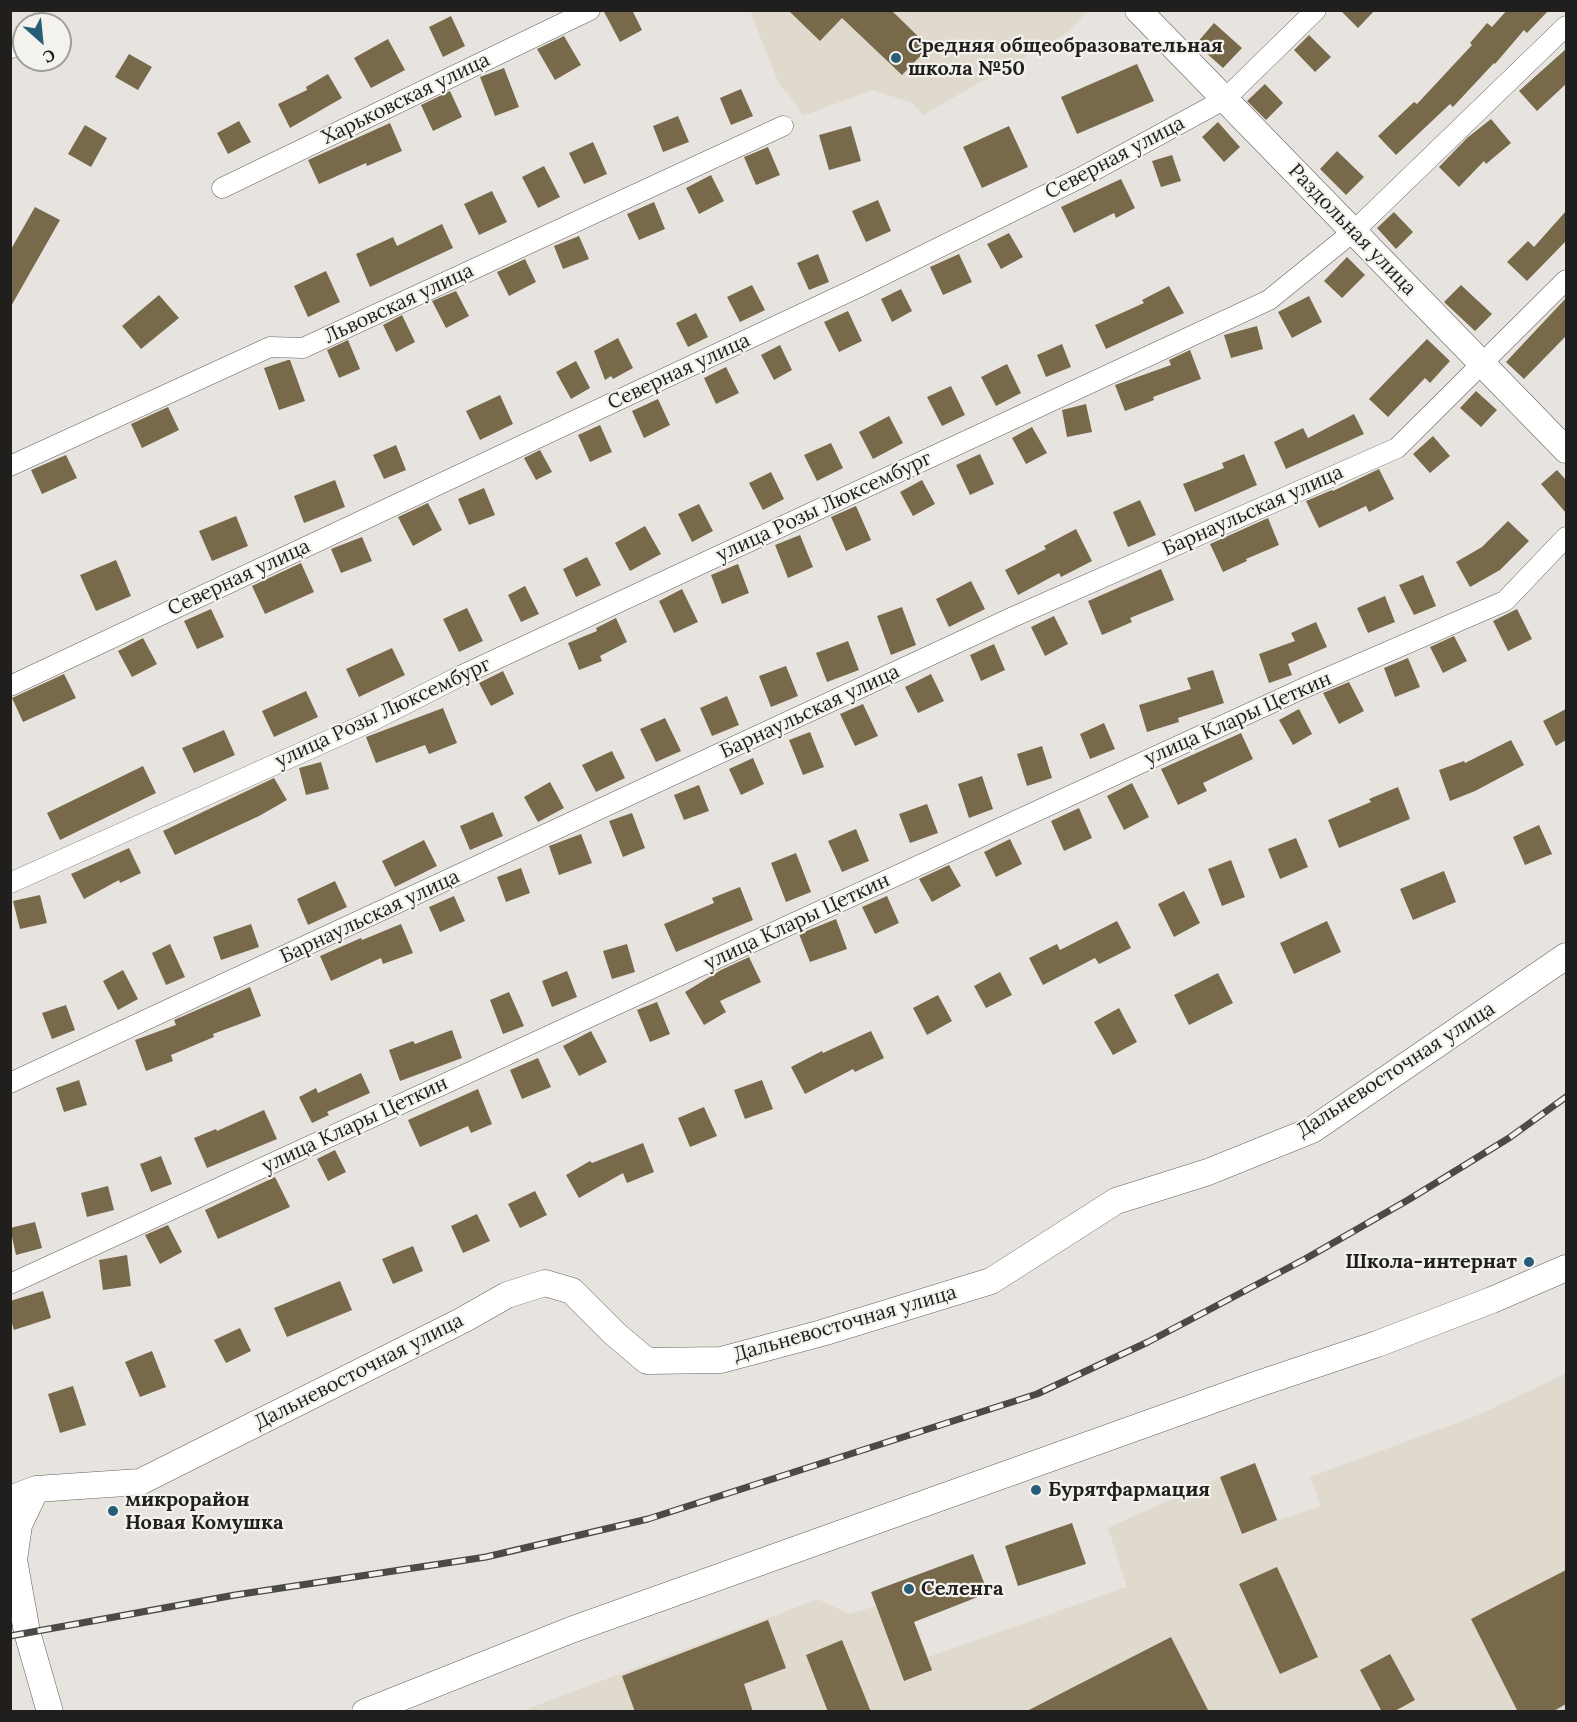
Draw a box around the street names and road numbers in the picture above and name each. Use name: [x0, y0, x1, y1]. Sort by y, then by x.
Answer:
street label: Харьковская улица: [318, 48, 494, 150]
street label: Северная улица: [1041, 111, 1189, 205]
street label: Раздольная улица: [1283, 159, 1421, 301]
street label: Львовская улица: [321, 259, 477, 349]
street label: Северная улица: [604, 328, 754, 416]
street label: улица Розы Люксембург: [713, 447, 935, 567]
street label: Барнаульская улица: [1159, 460, 1347, 562]
street label: Северная улица: [164, 534, 314, 622]
street label: улица Розы Люксембург: [272, 653, 494, 773]
street label: Барнаульская улица: [716, 660, 904, 764]
street label: улица Клары Цеткин: [1141, 667, 1335, 771]
street label: Барнаульская улица: [276, 865, 464, 969]
street label: улица Клары Цеткин: [700, 868, 894, 976]
street label: Дальневосточная улица: [1292, 997, 1500, 1143]
street label: улица Клары Цеткин: [258, 1071, 452, 1179]
street label: Дальневосточная улица: [731, 1281, 959, 1367]
street label: Дальневосточная улица: [250, 1309, 468, 1435]

